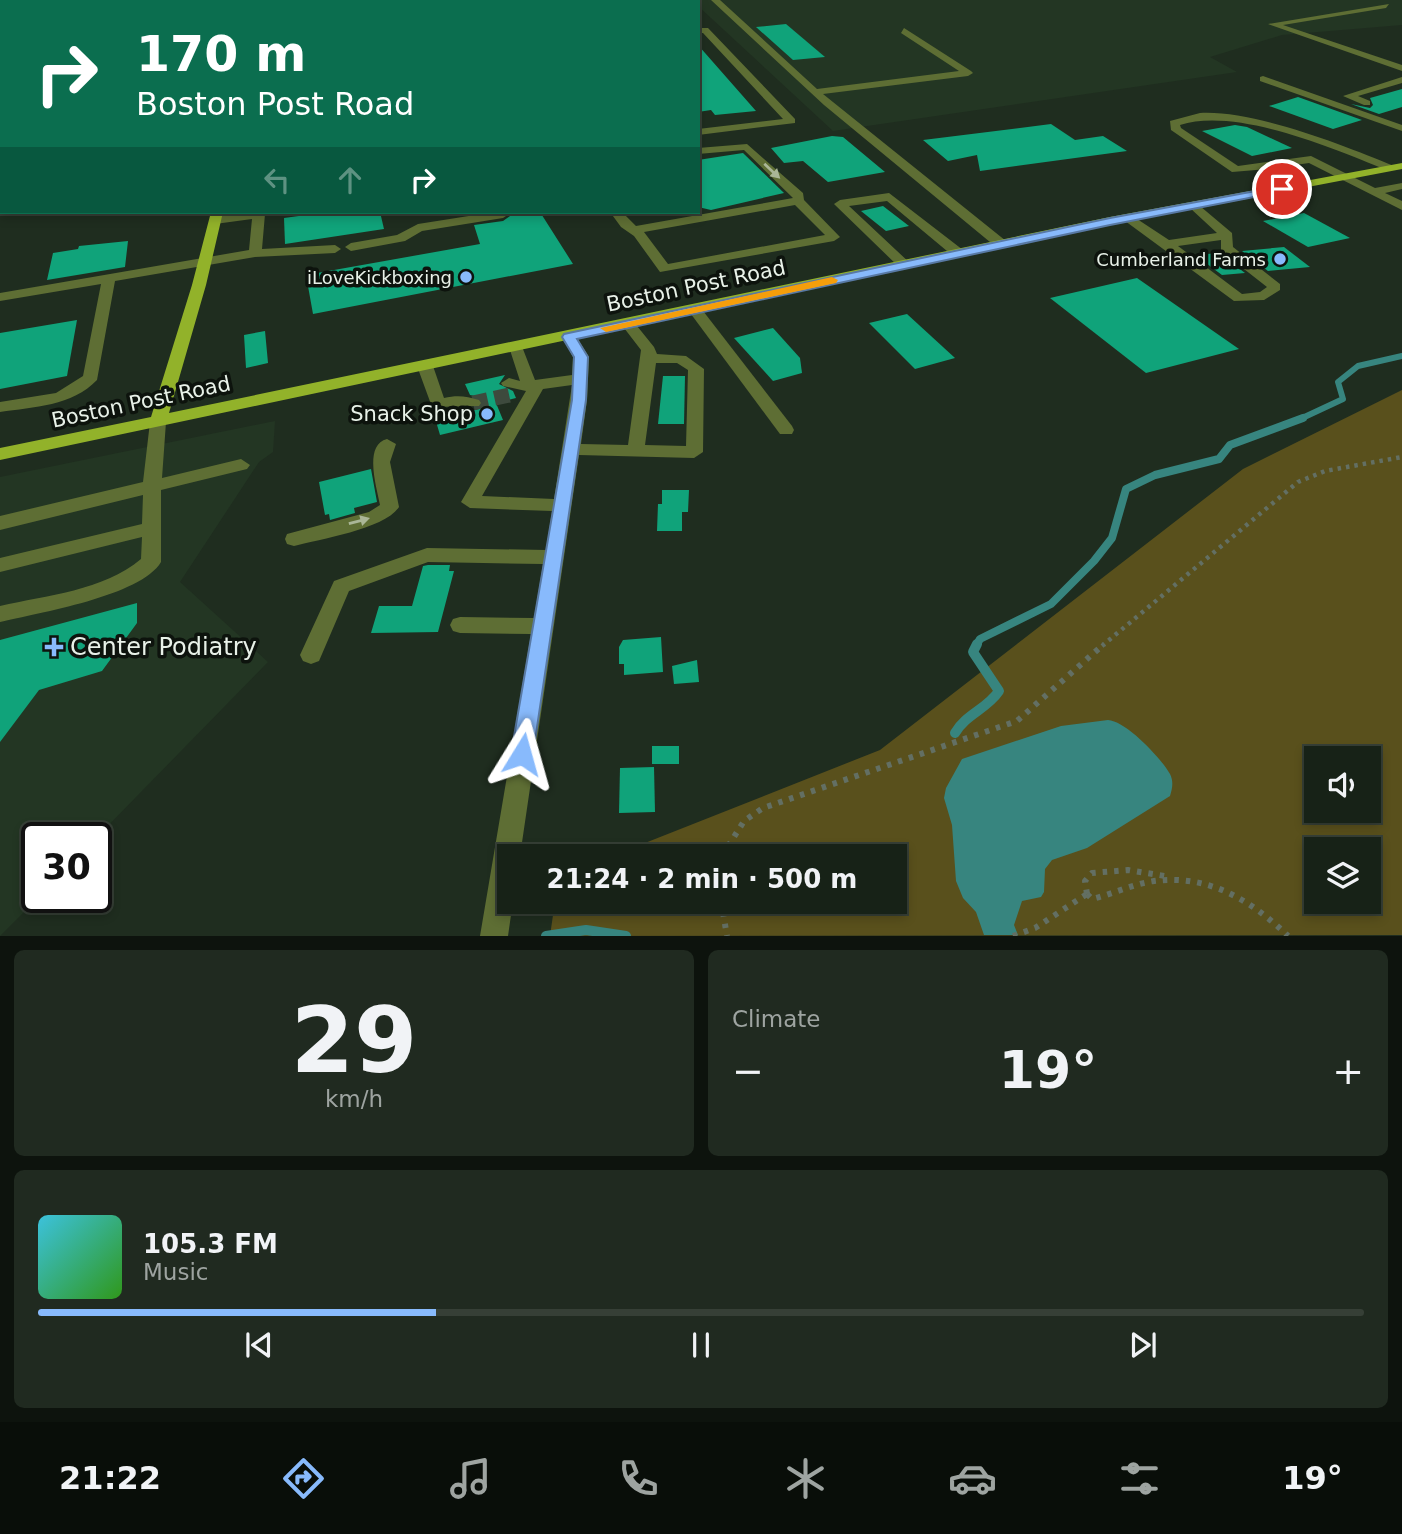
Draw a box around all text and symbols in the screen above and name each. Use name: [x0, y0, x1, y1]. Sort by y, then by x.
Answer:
text: 170 m: [136, 26, 306, 83]
icon: right: [21, 28, 112, 119]
text: Boston Post Road: [136, 85, 414, 123]
pin: [1252, 159, 1312, 219]
icon: left: [258, 161, 296, 199]
icon: ahead: [331, 161, 369, 199]
icon: right: [404, 161, 442, 199]
one-way arrow: [763, 163, 781, 179]
icon: arrive: [1263, 170, 1301, 208]
place label: Cumberland Farms: [1096, 249, 1266, 270]
marker: Cumberland Farms: [1272, 251, 1288, 267]
street label: Boston Post Road: [604, 255, 788, 317]
place label: iLoveKickboxing: [307, 267, 452, 288]
marker: iLoveKickboxing: [458, 269, 474, 285]
street label: Boston Post Road: [49, 371, 233, 433]
place label: Snack Shop: [350, 402, 473, 426]
marker: Snack Shop: [479, 406, 495, 422]
one-way arrow: [349, 515, 371, 526]
place label: Center Podiatry: [70, 633, 257, 661]
marker: Center Podiatry: [44, 637, 64, 657]
position arrow: [485, 717, 559, 791]
map controls: [1304, 746, 1381, 914]
button: sound: [1304, 746, 1381, 823]
speed limit sign: 30: [21, 822, 112, 913]
button: layers: [1304, 837, 1381, 914]
text: 21:24 · 2 min · 500 m: [547, 864, 857, 894]
text: 29: [291, 988, 417, 1093]
text: Climate: [732, 1006, 821, 1032]
text: 19°: [999, 1040, 1097, 1100]
text: −: [732, 1049, 764, 1093]
text: +: [1332, 1049, 1364, 1093]
text: km/h: [325, 1086, 383, 1112]
text: 105.3 FM: [143, 1229, 278, 1259]
text: Music: [143, 1259, 208, 1285]
icon: previous: [240, 1326, 278, 1364]
icon: pause: [682, 1326, 720, 1364]
icon: next: [1124, 1326, 1162, 1364]
icon: directions: [279, 1454, 328, 1503]
icon: music: [446, 1454, 495, 1503]
icon: phone: [614, 1454, 663, 1503]
icon: climate: [781, 1454, 830, 1503]
icon: car: [948, 1454, 997, 1503]
icon: filters: [1115, 1454, 1164, 1503]
text: 21:22: [59, 1459, 161, 1497]
text: 19°: [1282, 1459, 1343, 1497]

